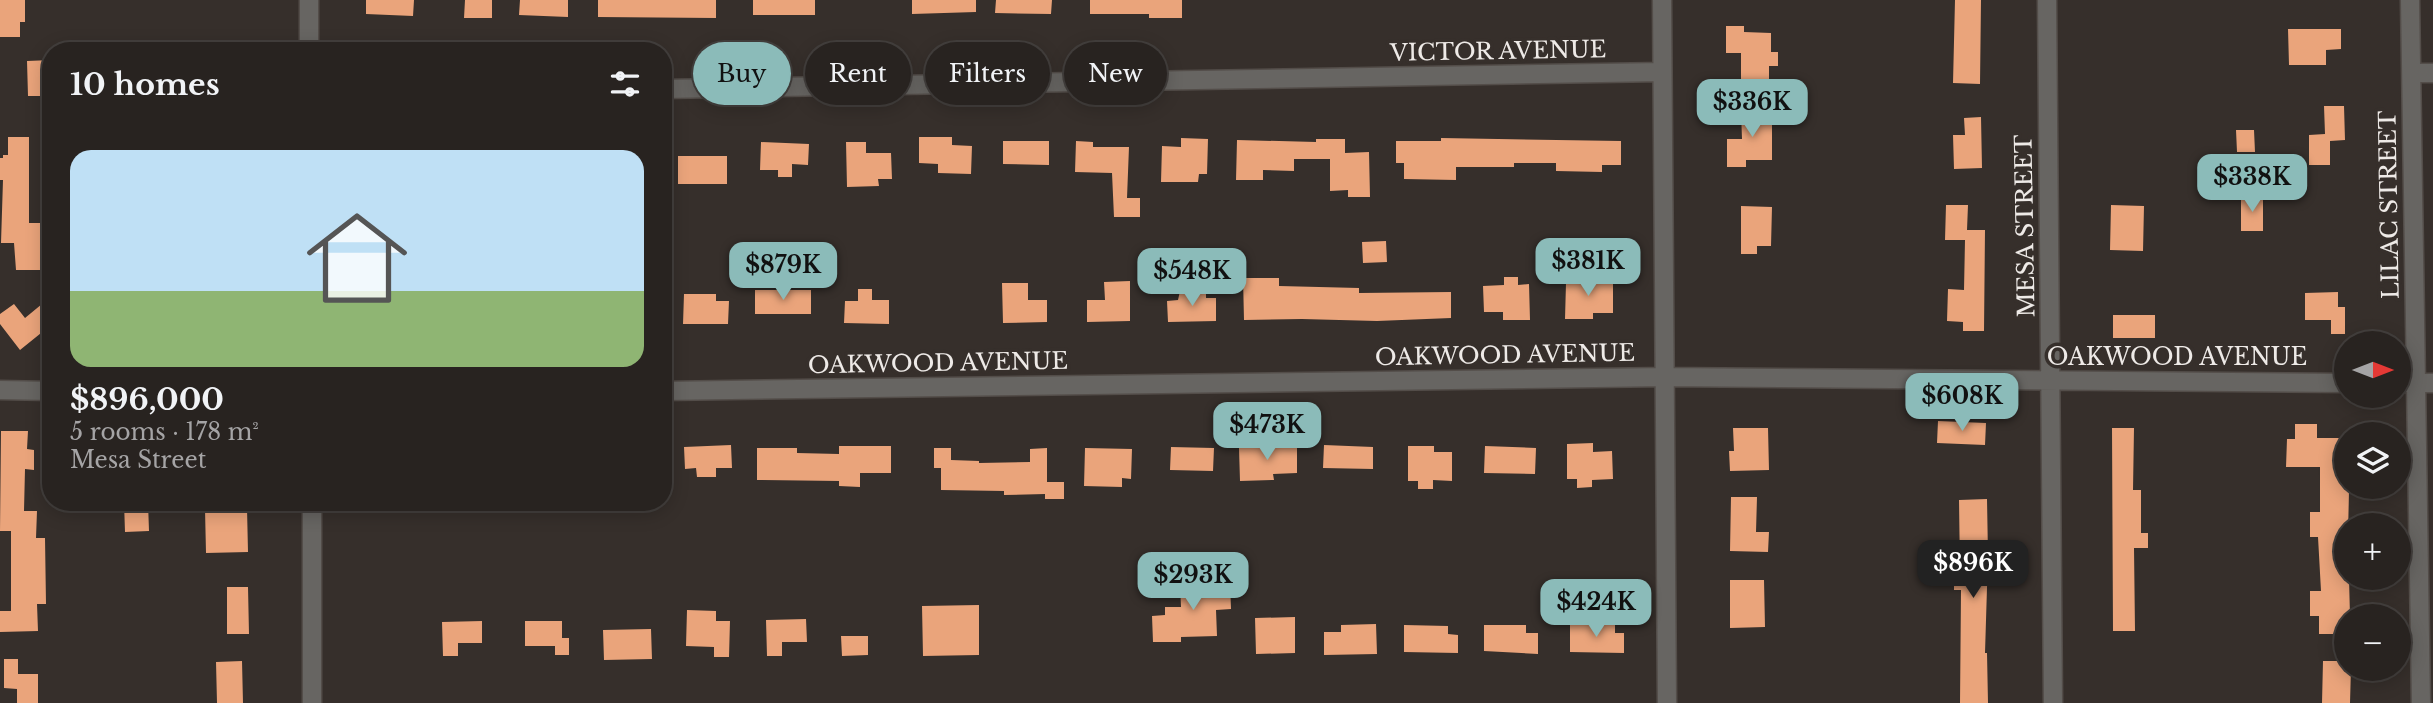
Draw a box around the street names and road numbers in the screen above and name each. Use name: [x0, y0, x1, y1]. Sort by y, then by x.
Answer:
street label: VICTOR AVENUE: [1389, 35, 1606, 67]
street label: LILAC STREET: [2373, 110, 2405, 299]
street label: MESA STREET: [2009, 134, 2041, 318]
street label: OAKWOOD AVENUE: [1375, 339, 1635, 371]
street label: OAKWOOD AVENUE: [2047, 343, 2307, 371]
street label: OAKWOOD AVENUE: [808, 347, 1068, 379]

